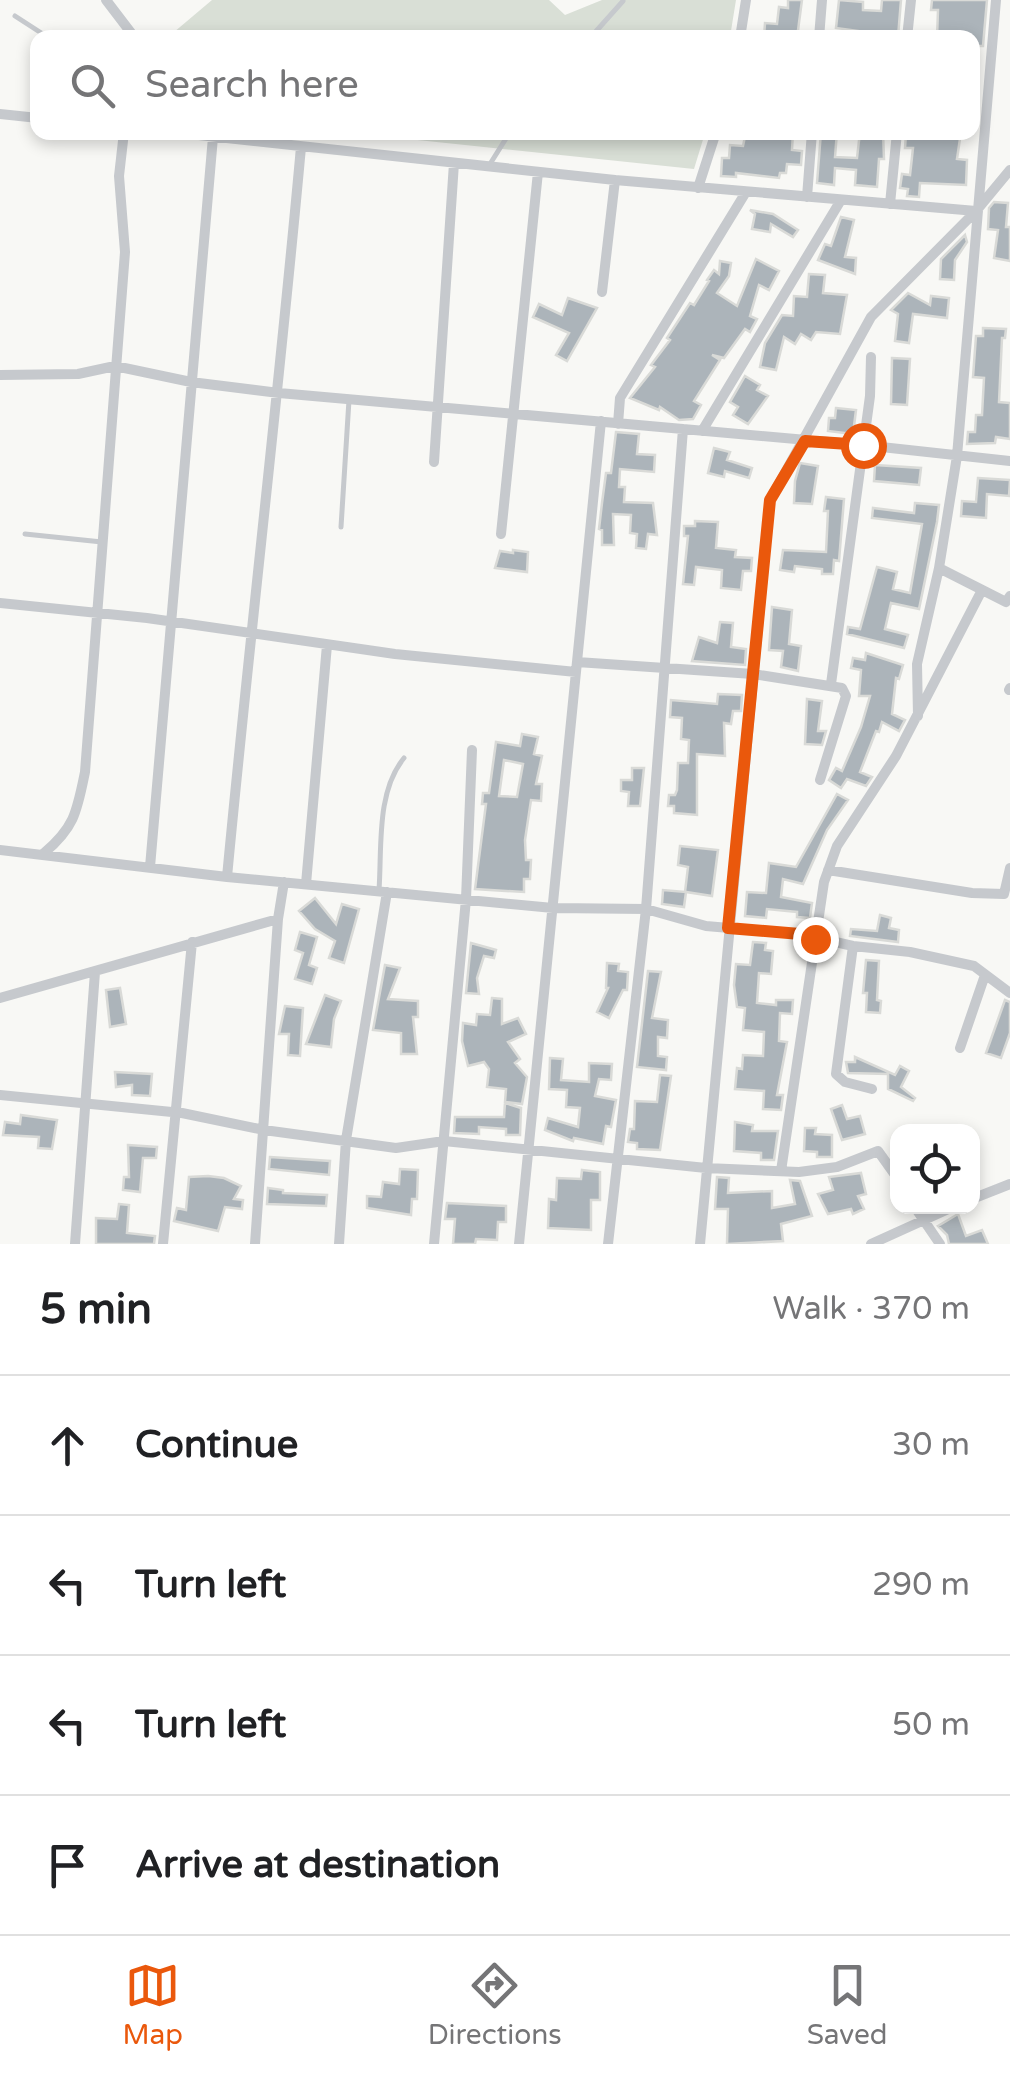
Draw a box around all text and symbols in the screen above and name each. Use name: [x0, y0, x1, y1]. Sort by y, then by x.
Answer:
search box: [30, 30, 980, 140]
icon: search: [65, 58, 120, 113]
text: Search here: [145, 62, 359, 108]
route start: [841, 423, 887, 469]
route end: [793, 917, 839, 963]
map controls: [890, 1124, 980, 1214]
button: locate: [890, 1124, 980, 1214]
text: 5 min: [40, 1284, 152, 1335]
text: Walk · 370 m: [773, 1290, 970, 1328]
icon: ahead: [40, 1418, 95, 1473]
text: Continue: [135, 1422, 298, 1468]
text: 30 m: [892, 1426, 970, 1464]
icon: left: [40, 1558, 95, 1613]
text: Turn left: [135, 1562, 286, 1608]
text: 290 m: [872, 1566, 970, 1604]
icon: left: [40, 1698, 95, 1753]
text: Turn left: [135, 1702, 286, 1748]
text: 50 m: [892, 1706, 970, 1744]
icon: arrive: [40, 1838, 95, 1893]
text: Arrive at destination: [135, 1842, 500, 1888]
tab: Map: [122, 1958, 183, 2052]
tab: Directions: [428, 1958, 562, 2052]
tab: Saved: [807, 1958, 888, 2052]

